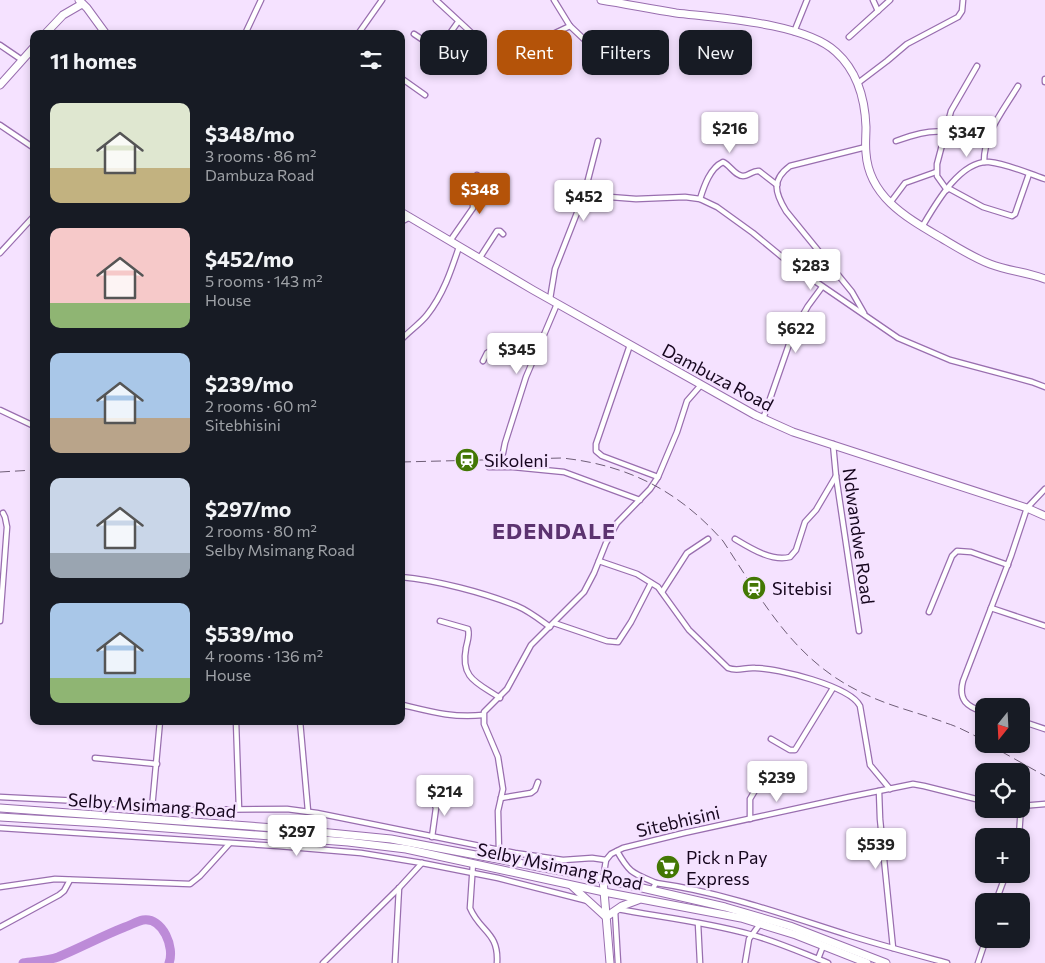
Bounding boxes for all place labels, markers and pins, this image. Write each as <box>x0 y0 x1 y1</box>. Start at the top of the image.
pin: $216 <box>700 112 760 154</box>
pin: $347 <box>937 116 997 158</box>
pin: $348 <box>450 172 510 215</box>
pin: $452 <box>554 180 614 222</box>
pin: $283 <box>781 248 841 291</box>
pin: $622 <box>766 312 826 354</box>
pin: $345 <box>487 332 547 375</box>
station icon: Sikoleni <box>454 447 480 473</box>
place label: Sikoleni <box>484 449 548 471</box>
station icon: Sitebisi <box>741 575 767 601</box>
place label: Sitebisi <box>772 577 832 599</box>
pin: $239 <box>747 760 807 803</box>
pin: $214 <box>415 774 475 817</box>
pin: $297 <box>267 814 327 857</box>
pin: $539 <box>846 828 906 870</box>
place label: Pick n Pay Express <box>686 846 768 889</box>
supermarket icon: Pick n Pay Express <box>655 854 681 880</box>

